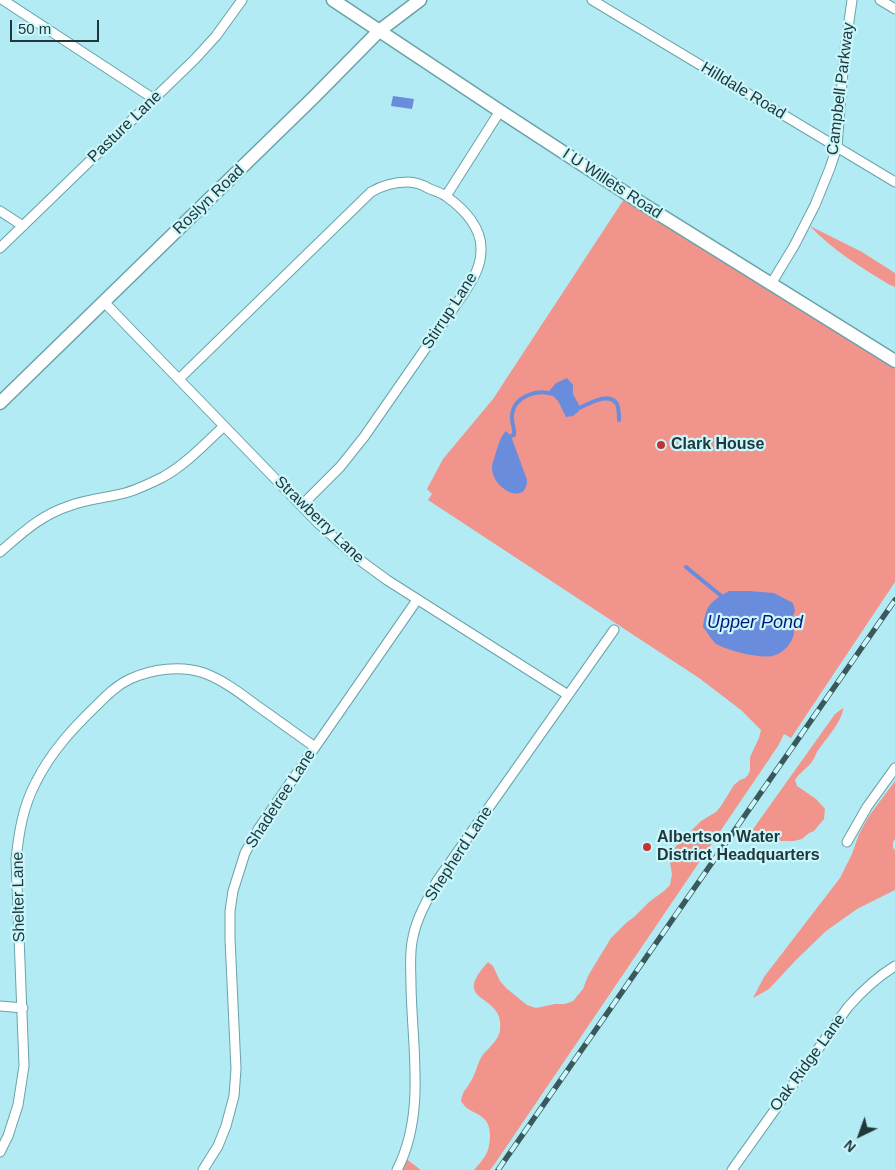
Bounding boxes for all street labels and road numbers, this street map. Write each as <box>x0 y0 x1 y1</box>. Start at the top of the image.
street label: Campbell Parkway <box>823 22 859 156</box>
street label: Hilldale Road <box>697 58 789 124</box>
street label: Pasture Lane <box>84 87 166 167</box>
street label: I U Willets Road <box>559 145 665 223</box>
street label: Roslyn Road <box>169 161 249 239</box>
street label: Stirrup Lane <box>418 269 482 353</box>
street label: Strawberry Lane <box>270 472 368 568</box>
street label: Shadetree Lane <box>242 746 320 852</box>
street label: Shepherd Lane <box>421 803 497 905</box>
street label: Shelter Lane <box>9 851 29 943</box>
street label: Oak Ridge Lane <box>766 1011 850 1115</box>

